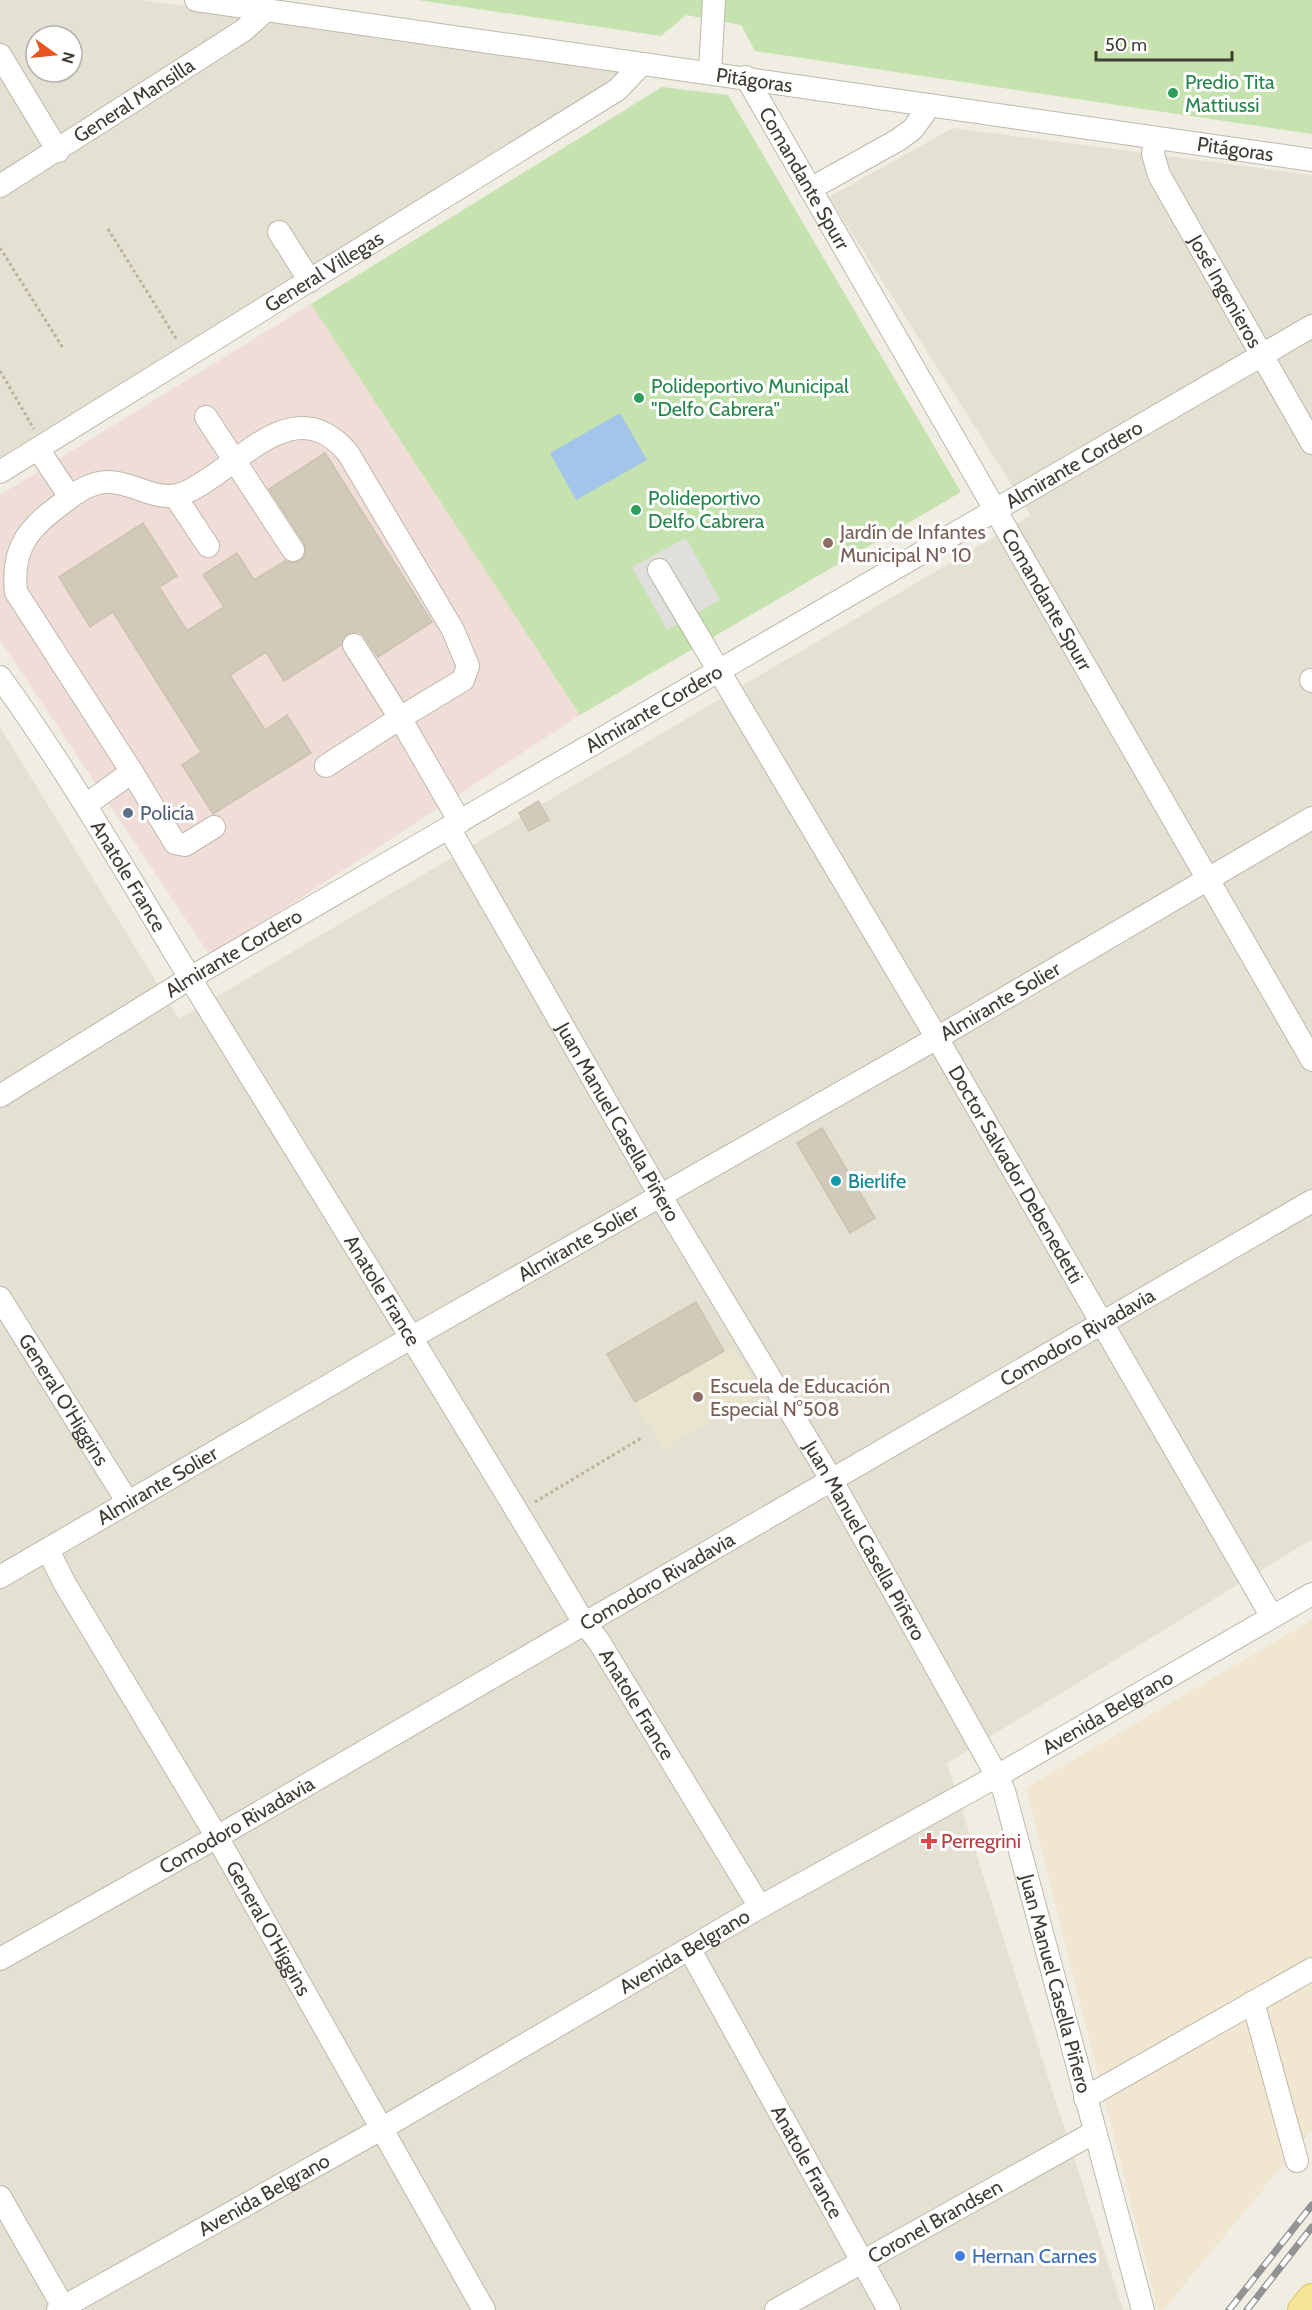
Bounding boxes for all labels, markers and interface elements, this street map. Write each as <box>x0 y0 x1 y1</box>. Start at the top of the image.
north arrow <box>24 24 84 84</box>
scale bar <box>1096 24 1232 62</box>
text: 50 m <box>1105 34 1147 56</box>
text: N <box>57 50 79 66</box>
street label: General Mansilla <box>69 53 199 148</box>
street label: Pitágoras <box>714 63 794 97</box>
place label: Predio Tita Mattiussi <box>1185 70 1275 117</box>
marker: Predio Tita Mattiussi <box>1166 86 1180 100</box>
street label: Comandante Spurr <box>754 103 855 254</box>
street label: Pitágoras <box>1196 132 1275 166</box>
street label: General Villegas <box>260 226 388 317</box>
street label: José Ingenieros <box>1183 230 1267 352</box>
place label: Polideportivo Municipal "Delfo Cabrera" <box>651 374 849 421</box>
marker: Polideportivo Municipal "Delfo Cabrera" <box>632 391 646 405</box>
street label: Almirante Cordero <box>1001 415 1147 514</box>
place label: Polideportivo Delfo Cabrera <box>648 486 765 533</box>
marker: Polideportivo Delfo Cabrera <box>629 503 643 517</box>
place label: Jardín de Infantes Municipal Nº 10 <box>839 520 986 567</box>
street label: Comandante Spurr <box>996 524 1098 676</box>
marker: Jardín de Infantes Municipal Nº 10 <box>821 536 835 550</box>
street label: Almirante Cordero <box>581 659 727 758</box>
place label: Policía <box>140 801 194 825</box>
marker: Policía <box>121 806 135 820</box>
street label: Anatole France <box>86 816 171 936</box>
street label: Almirante Cordero <box>161 904 306 1002</box>
street label: Almirante Solier <box>936 956 1065 1046</box>
street label: Juan Manuel Casella Piñero <box>551 1017 685 1226</box>
street label: Doctor Salvador Debenedetti <box>944 1061 1088 1288</box>
place label: Bierlife <box>848 1169 906 1193</box>
marker: Bierlife <box>829 1174 843 1188</box>
street label: Almirante Solier <box>514 1198 643 1286</box>
street label: Anatole France <box>339 1231 426 1350</box>
street label: Comodoro Rivadavia <box>996 1283 1159 1392</box>
street label: General O'Higgins <box>13 1329 114 1470</box>
place label: Escuela de Educación Especial N°508 <box>710 1374 890 1421</box>
marker: Escuela de Educación Especial N°508 <box>691 1390 705 1404</box>
street label: Juan Manuel Casella Piñero <box>798 1435 931 1645</box>
street label: Almirante Solier <box>93 1441 222 1530</box>
street label: Comodoro Rivadavia <box>576 1527 739 1636</box>
street label: Anatole France <box>594 1644 680 1764</box>
street label: Avenida Belgrano <box>1038 1665 1177 1759</box>
street label: Comodoro Rivadavia <box>155 1771 319 1879</box>
place label: Perregrini <box>941 1829 1021 1853</box>
marker: Perregrini <box>922 1834 936 1848</box>
street label: General O'Higgins <box>221 1857 316 2000</box>
street label: Juan Manuel Casella Piñero <box>1015 1871 1096 2096</box>
street label: Avenida Belgrano <box>615 1904 754 1999</box>
street label: Anatole France <box>766 2101 848 2223</box>
street label: Avenida Belgrano <box>194 2148 334 2241</box>
street label: Coronel Brandsen <box>863 2174 1006 2268</box>
place label: Hernan Carnes <box>972 2244 1097 2268</box>
marker: Hernan Carnes <box>953 2249 967 2263</box>

